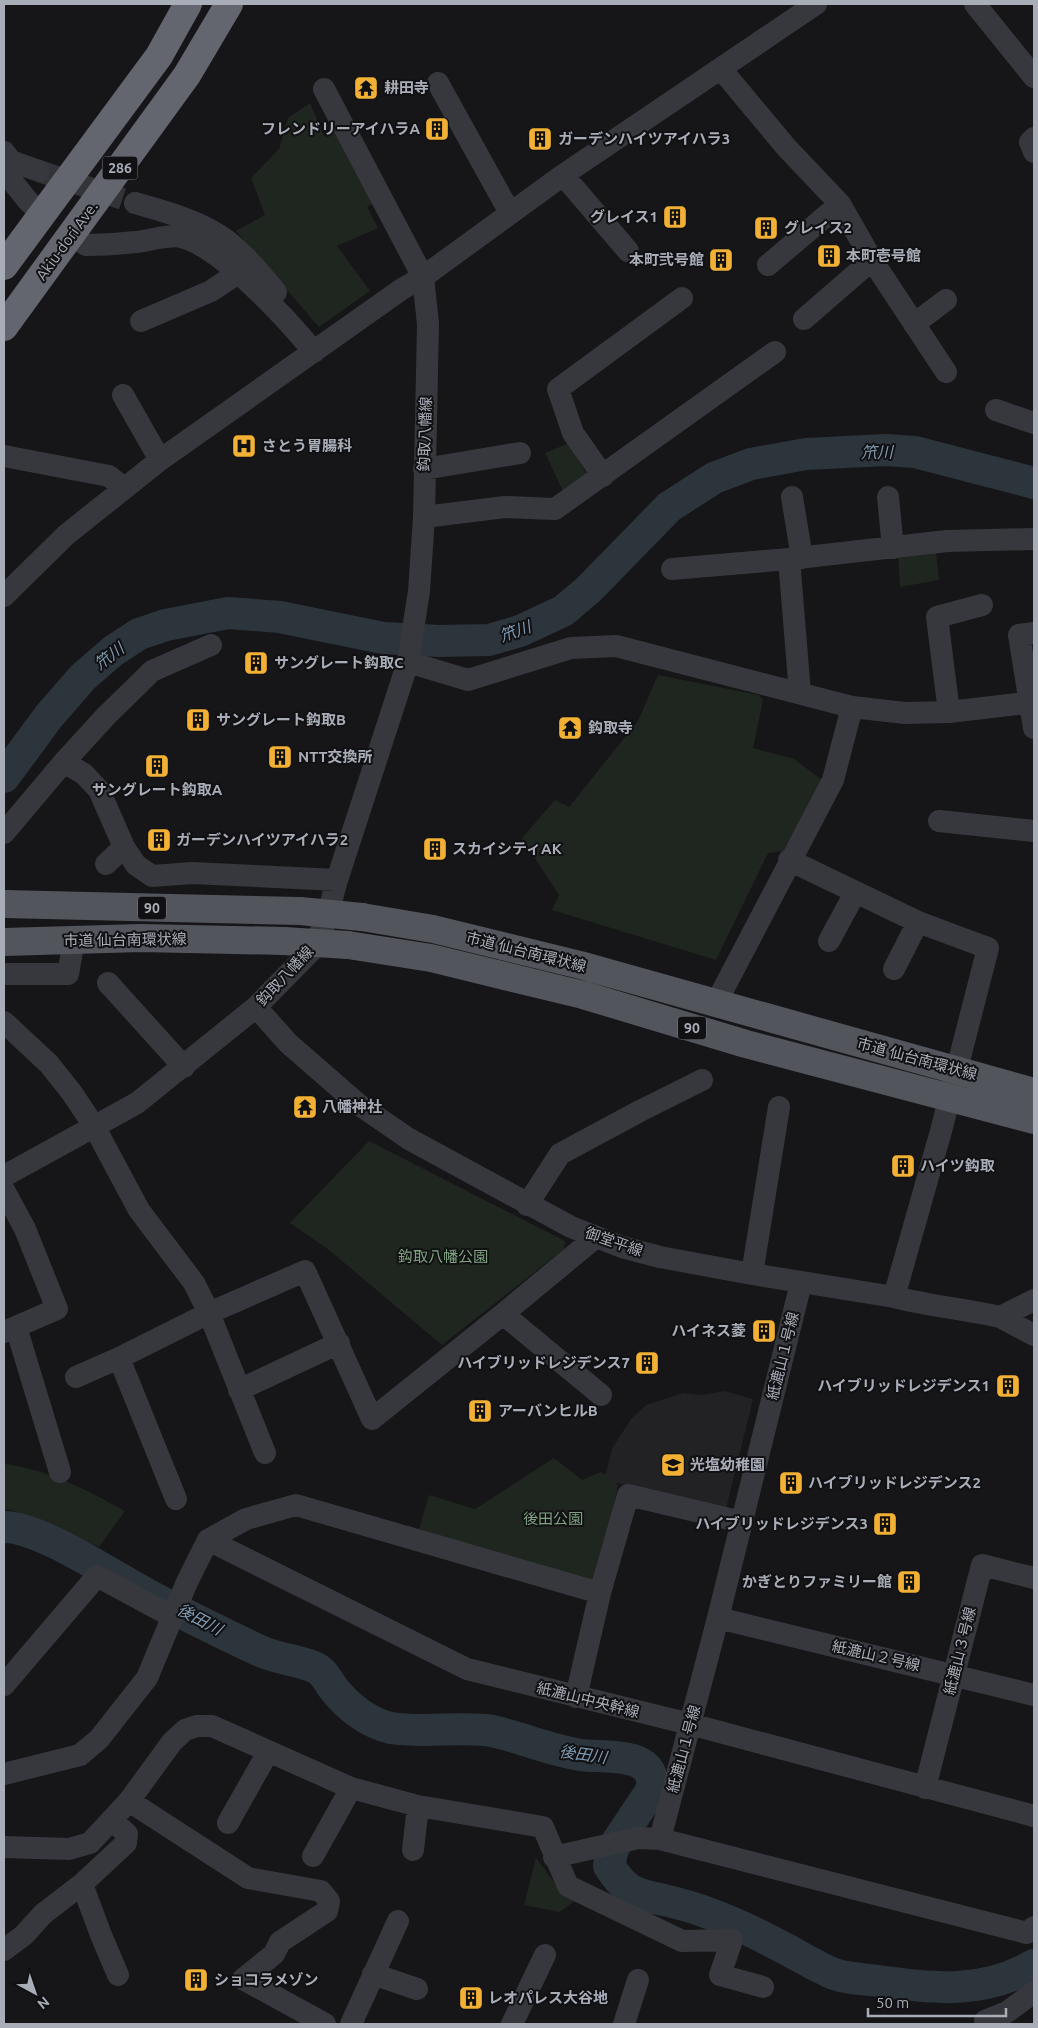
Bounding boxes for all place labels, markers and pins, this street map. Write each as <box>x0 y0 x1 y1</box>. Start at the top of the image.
temple icon: 耕田寺 <box>353 75 379 101</box>
place label: 耕田寺 <box>384 79 429 96</box>
building icon: フレンドリーアイハラA <box>424 116 450 142</box>
place label: フレンドリーアイハラA <box>261 120 420 137</box>
building icon: ガーデンハイツアイハラ3 <box>527 126 553 152</box>
place label: ガーデンハイツアイハラ3 <box>558 130 730 147</box>
building icon: グレイス1 <box>662 204 688 230</box>
place label: グレイス1 <box>590 208 658 225</box>
building icon: グレイス2 <box>753 215 779 241</box>
place label: グレイス2 <box>784 219 852 236</box>
building icon: 本町壱号館 <box>816 243 842 269</box>
building icon: 本町弐号館 <box>708 247 734 273</box>
place label: 本町壱号館 <box>846 247 921 264</box>
place label: 本町弐号館 <box>629 251 704 268</box>
hospital icon: さとう胃腸科 <box>231 433 257 459</box>
place label: さとう胃腸科 <box>262 437 352 454</box>
building icon: サングレート鈎取C <box>243 650 269 676</box>
place label: サングレート鈎取C <box>274 654 404 671</box>
building icon: サングレート鈎取B <box>185 707 211 733</box>
place label: サングレート鈎取B <box>216 711 346 728</box>
temple icon: 鈎取寺 <box>557 715 583 741</box>
place label: 鈎取寺 <box>588 719 633 736</box>
building icon: NTT交換所 <box>267 744 293 770</box>
place label: NTT交換所 <box>298 748 373 765</box>
building icon: サングレート鈎取A <box>144 753 170 779</box>
place label: サングレート鈎取A <box>92 781 223 798</box>
building icon: ガーデンハイツアイハラ2 <box>146 827 172 853</box>
place label: ガーデンハイツアイハラ2 <box>176 831 348 848</box>
building icon: スカイシティAK <box>422 836 448 862</box>
place label: スカイシティAK <box>452 840 562 857</box>
temple icon: 八幡神社 <box>292 1094 318 1120</box>
place label: 八幡神社 <box>322 1098 382 1115</box>
building icon: ハイツ鈎取 <box>890 1153 916 1179</box>
place label: ハイツ鈎取 <box>920 1157 995 1174</box>
building icon: ハイネス菱 <box>751 1318 777 1344</box>
place label: ハイネス菱 <box>671 1322 746 1339</box>
building icon: ハイブリッドレジデンス7 <box>634 1350 660 1376</box>
place label: ハイブリッドレジデンス7 <box>457 1354 630 1371</box>
building icon: ハイブリッドレジデンス1 <box>995 1373 1021 1399</box>
place label: ハイブリッドレジデンス1 <box>817 1377 990 1394</box>
building icon: アーバンヒルB <box>467 1398 493 1424</box>
place label: アーバンヒルB <box>498 1402 598 1419</box>
school or university icon: 光塩幼稚園 <box>660 1452 686 1478</box>
place label: 光塩幼稚園 <box>690 1456 765 1473</box>
building icon: ハイブリッドレジデンス2 <box>778 1470 804 1496</box>
place label: ハイブリッドレジデンス2 <box>808 1474 981 1491</box>
building icon: ハイブリッドレジデンス3 <box>872 1511 898 1537</box>
place label: ハイブリッドレジデンス3 <box>695 1515 868 1532</box>
building icon: かぎとりファミリー館 <box>896 1569 922 1595</box>
place label: かぎとりファミリー館 <box>742 1573 892 1590</box>
building icon: ショコラメゾン <box>183 1967 209 1993</box>
place label: ショコラメゾン <box>214 1971 319 1988</box>
building icon: レオパレス大谷地 <box>458 1985 484 2011</box>
place label: レオパレス大谷地 <box>488 1989 608 2006</box>

